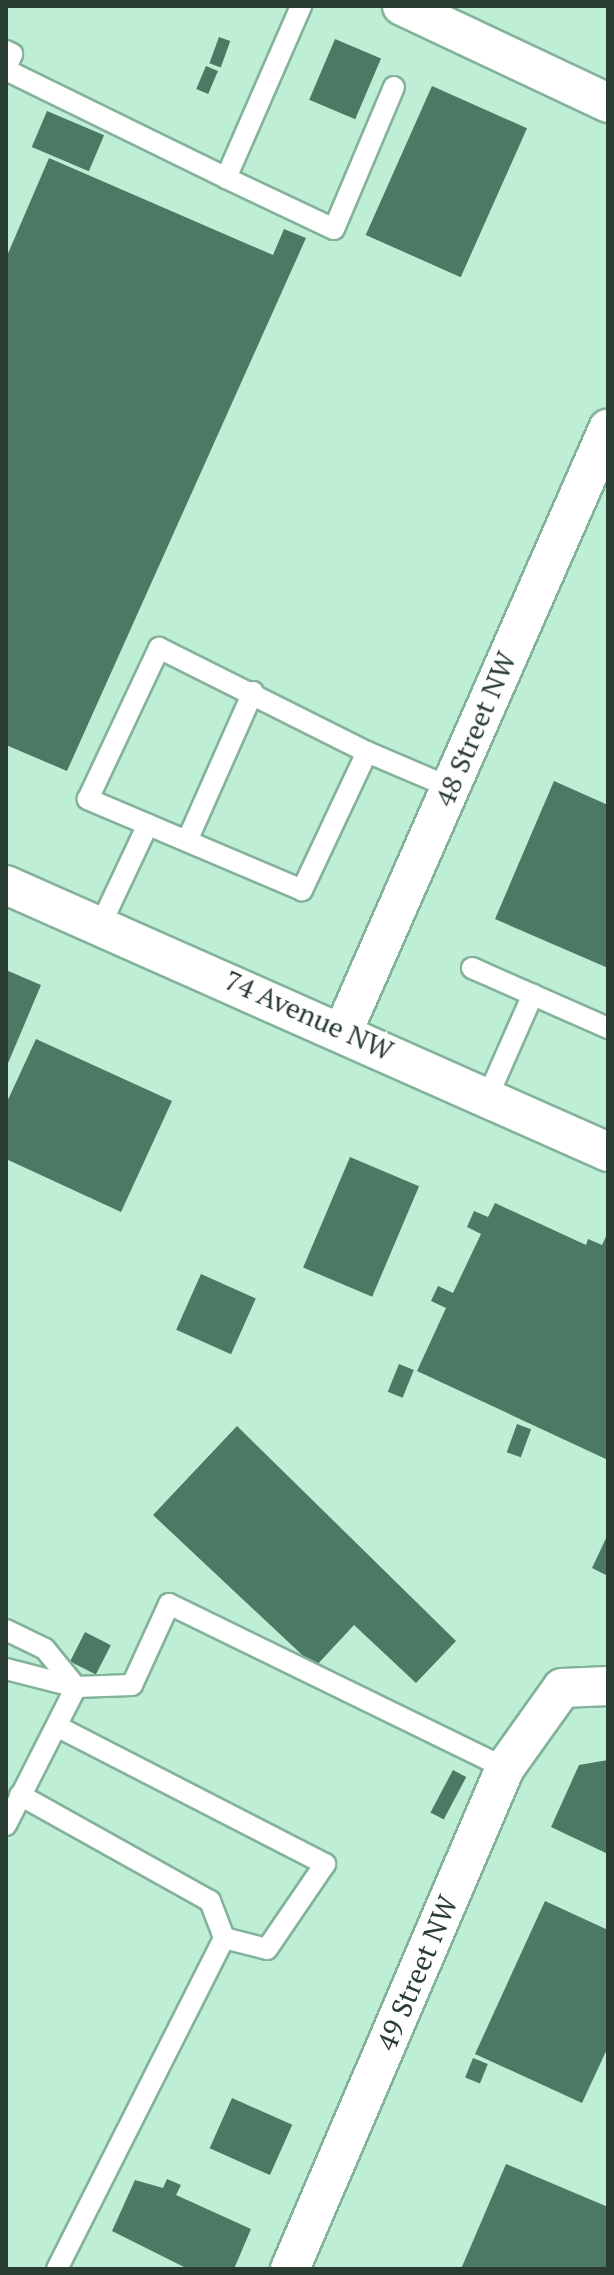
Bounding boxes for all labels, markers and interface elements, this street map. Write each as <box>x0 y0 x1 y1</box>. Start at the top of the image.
street label: 48 Street NW <box>427 647 523 811</box>
street label: 74 Avenue NW <box>219 963 399 1067</box>
street label: 49 Street NW <box>369 1891 465 2055</box>

